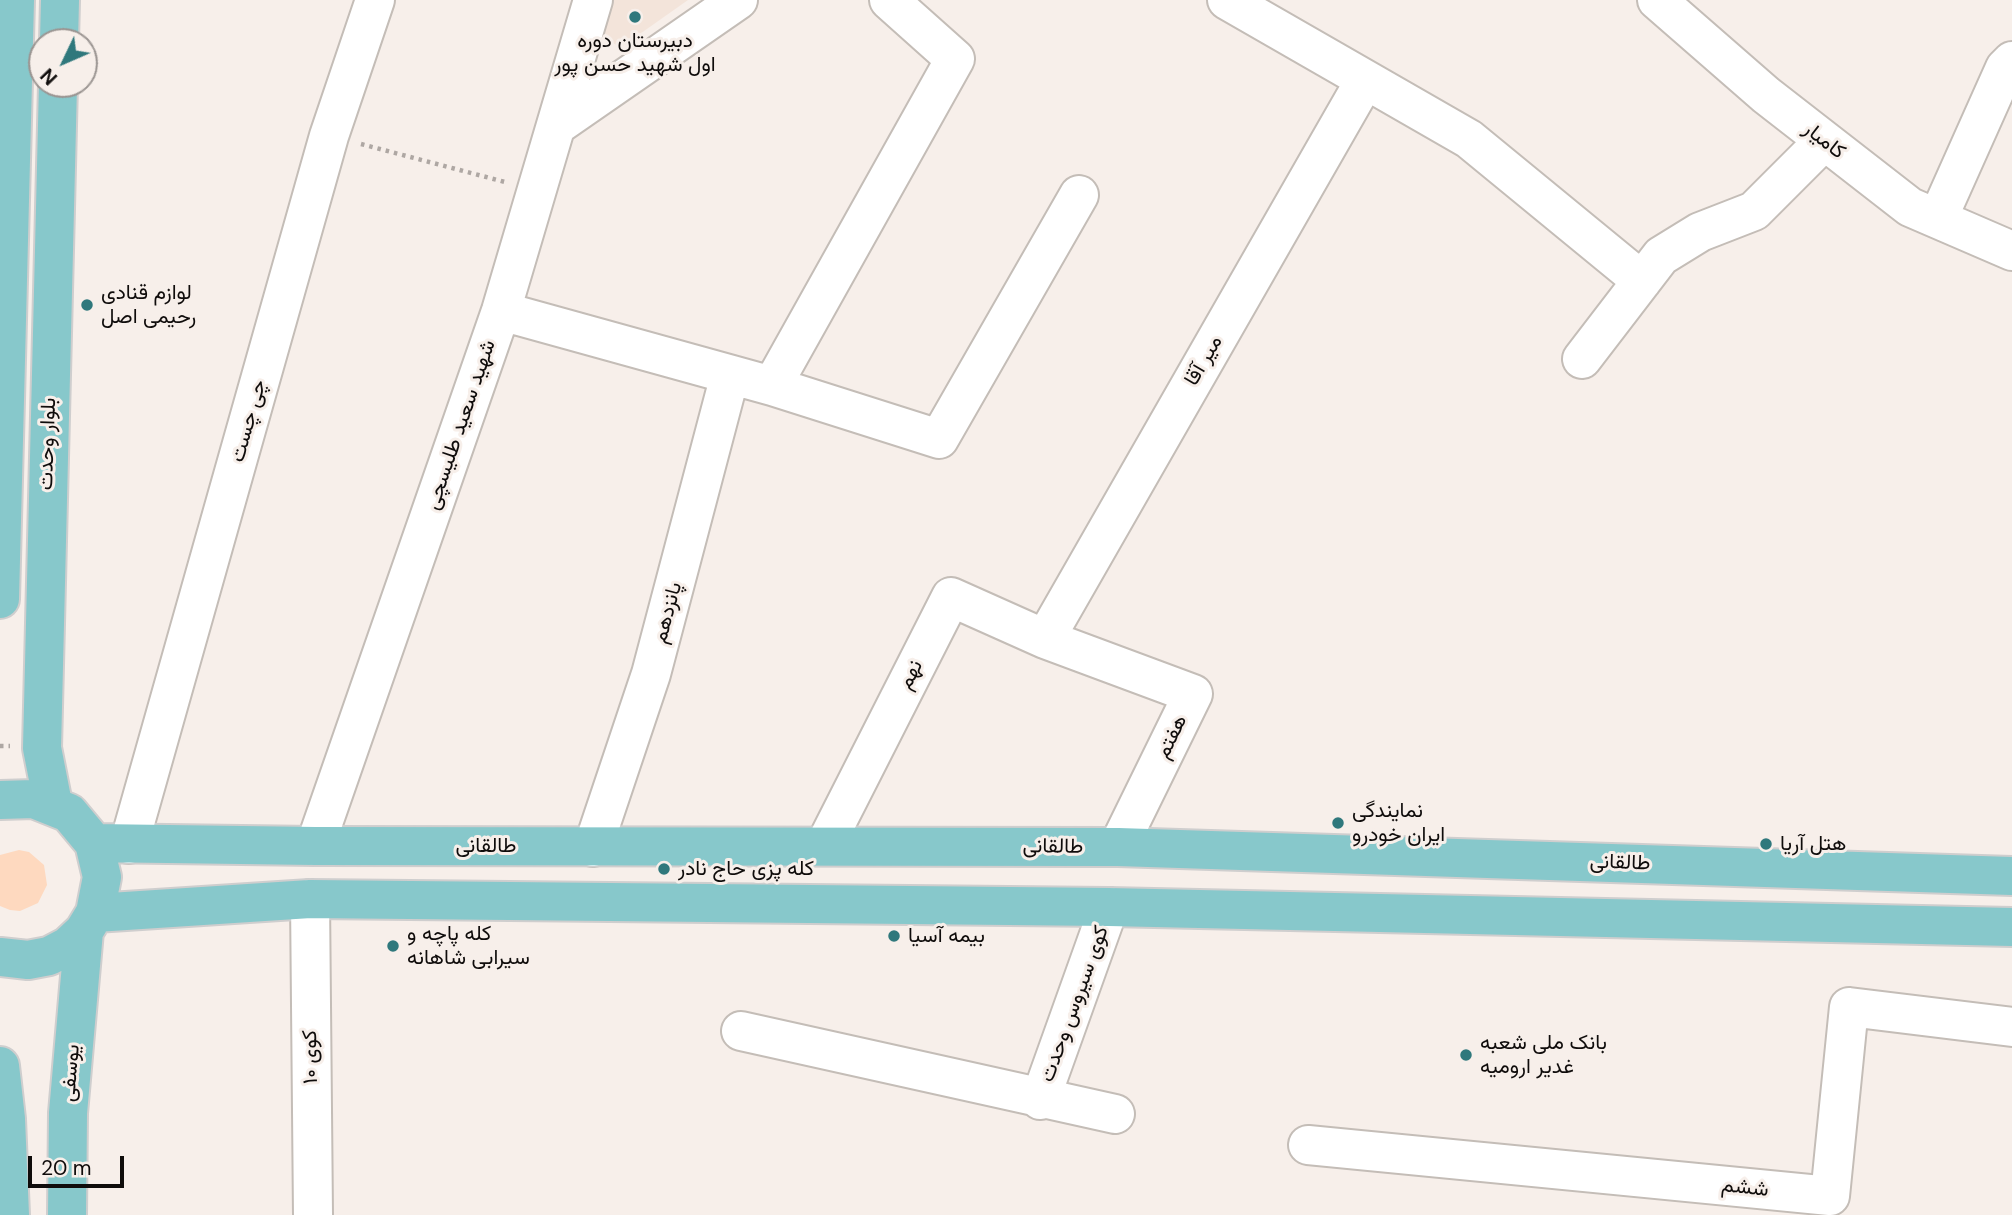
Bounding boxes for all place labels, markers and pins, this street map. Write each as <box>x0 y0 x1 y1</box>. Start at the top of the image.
marker: دبیرستان دوره اول شهید حسن پور <box>627 9 643 25</box>
place label: دبیرستان دوره اول شهید حسن پور <box>554 28 716 78</box>
place label: لوازم قنادی رحیمی اصل <box>101 280 196 330</box>
marker: لوازم قنادی رحیمی اصل <box>79 297 95 313</box>
place label: نمایندگی ایران خودرو <box>1352 798 1445 848</box>
marker: نمایندگی ایران خودرو <box>1330 815 1346 831</box>
place label: هتل آریا <box>1780 831 1846 857</box>
marker: هتل آریا <box>1758 836 1774 852</box>
place label: کله پزى حاج نادر <box>678 856 814 882</box>
marker: کله پزى حاج نادر <box>656 861 672 877</box>
place label: کله پاچه و سیرابی شاهانه <box>407 921 530 971</box>
place label: بیمه آسیا <box>908 923 985 949</box>
marker: بیمه آسیا <box>886 928 902 944</box>
marker: کله پاچه و سیرابی شاهانه <box>385 938 401 954</box>
place label: بانک ملی شعبه غدیر ارومیه <box>1480 1030 1607 1080</box>
marker: بانک ملی شعبه غدیر ارومیه <box>1458 1047 1474 1063</box>

